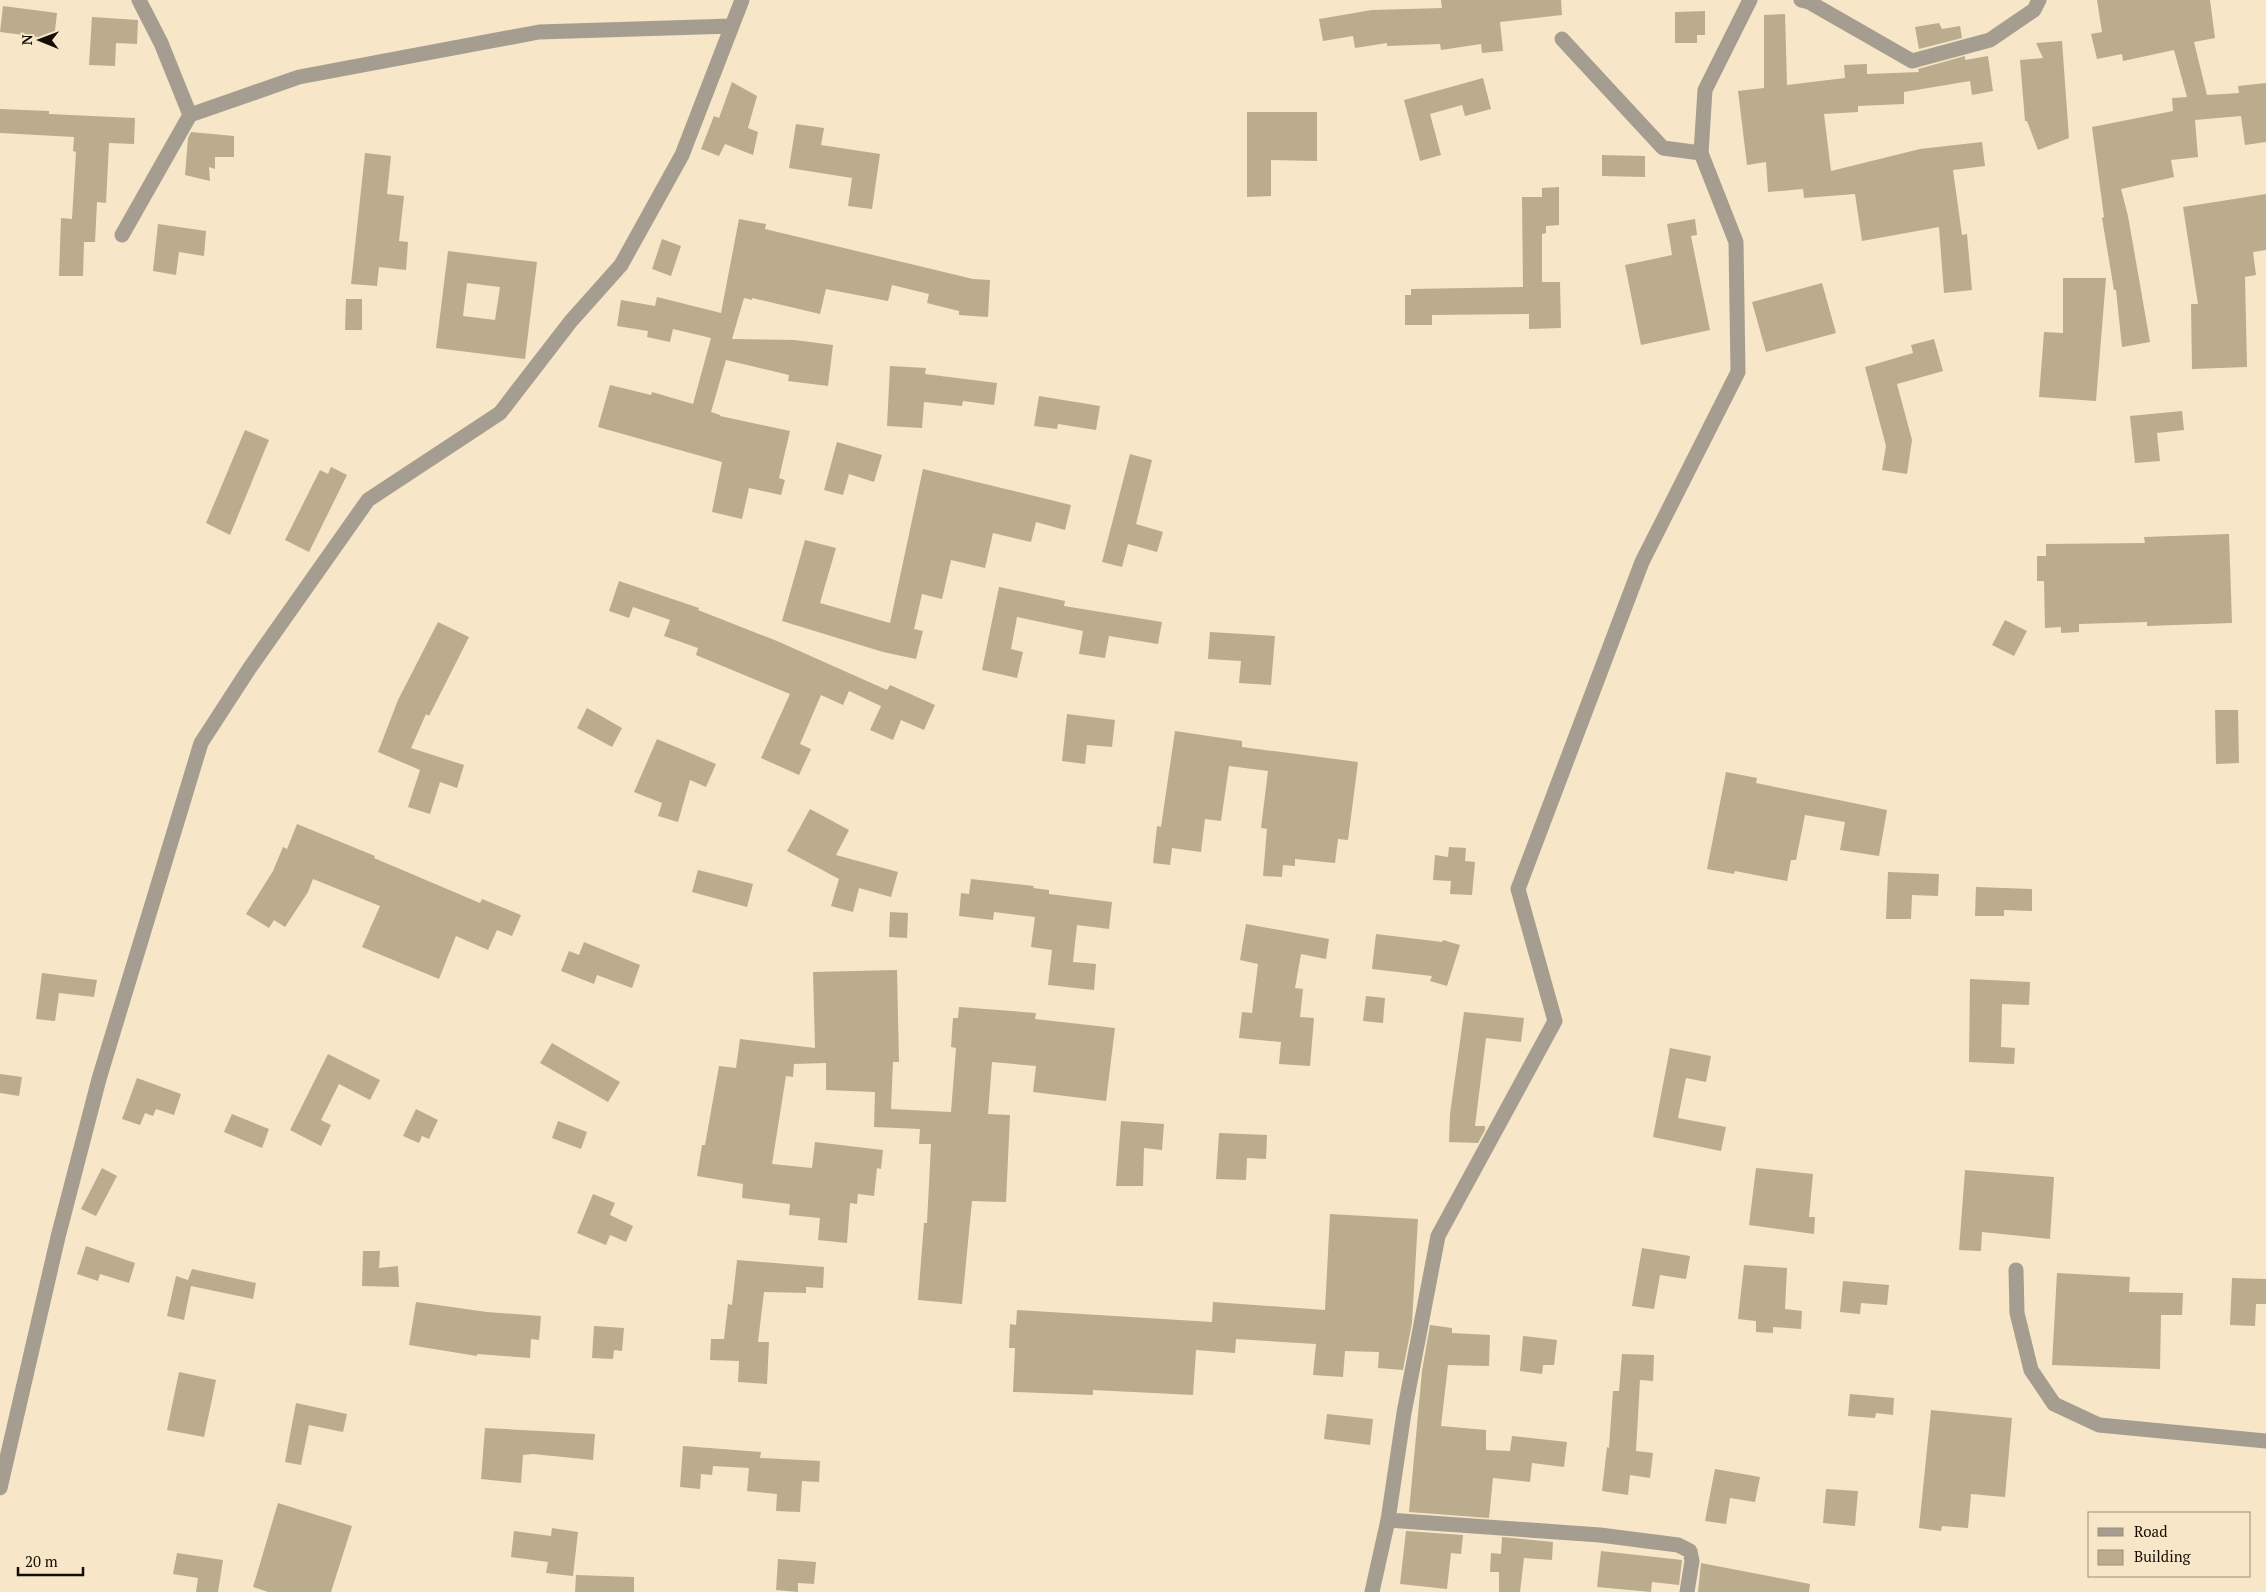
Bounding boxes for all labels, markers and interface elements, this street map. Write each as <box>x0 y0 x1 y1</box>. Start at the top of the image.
north arrow <box>15 15 65 65</box>
text: N <box>17 34 36 45</box>
legend <box>2088 1512 2251 1577</box>
text: Road <box>2134 1521 2167 1541</box>
scale bar <box>18 1544 82 1576</box>
text: Building <box>2134 1546 2192 1566</box>
text: 20 m <box>25 1551 58 1571</box>

